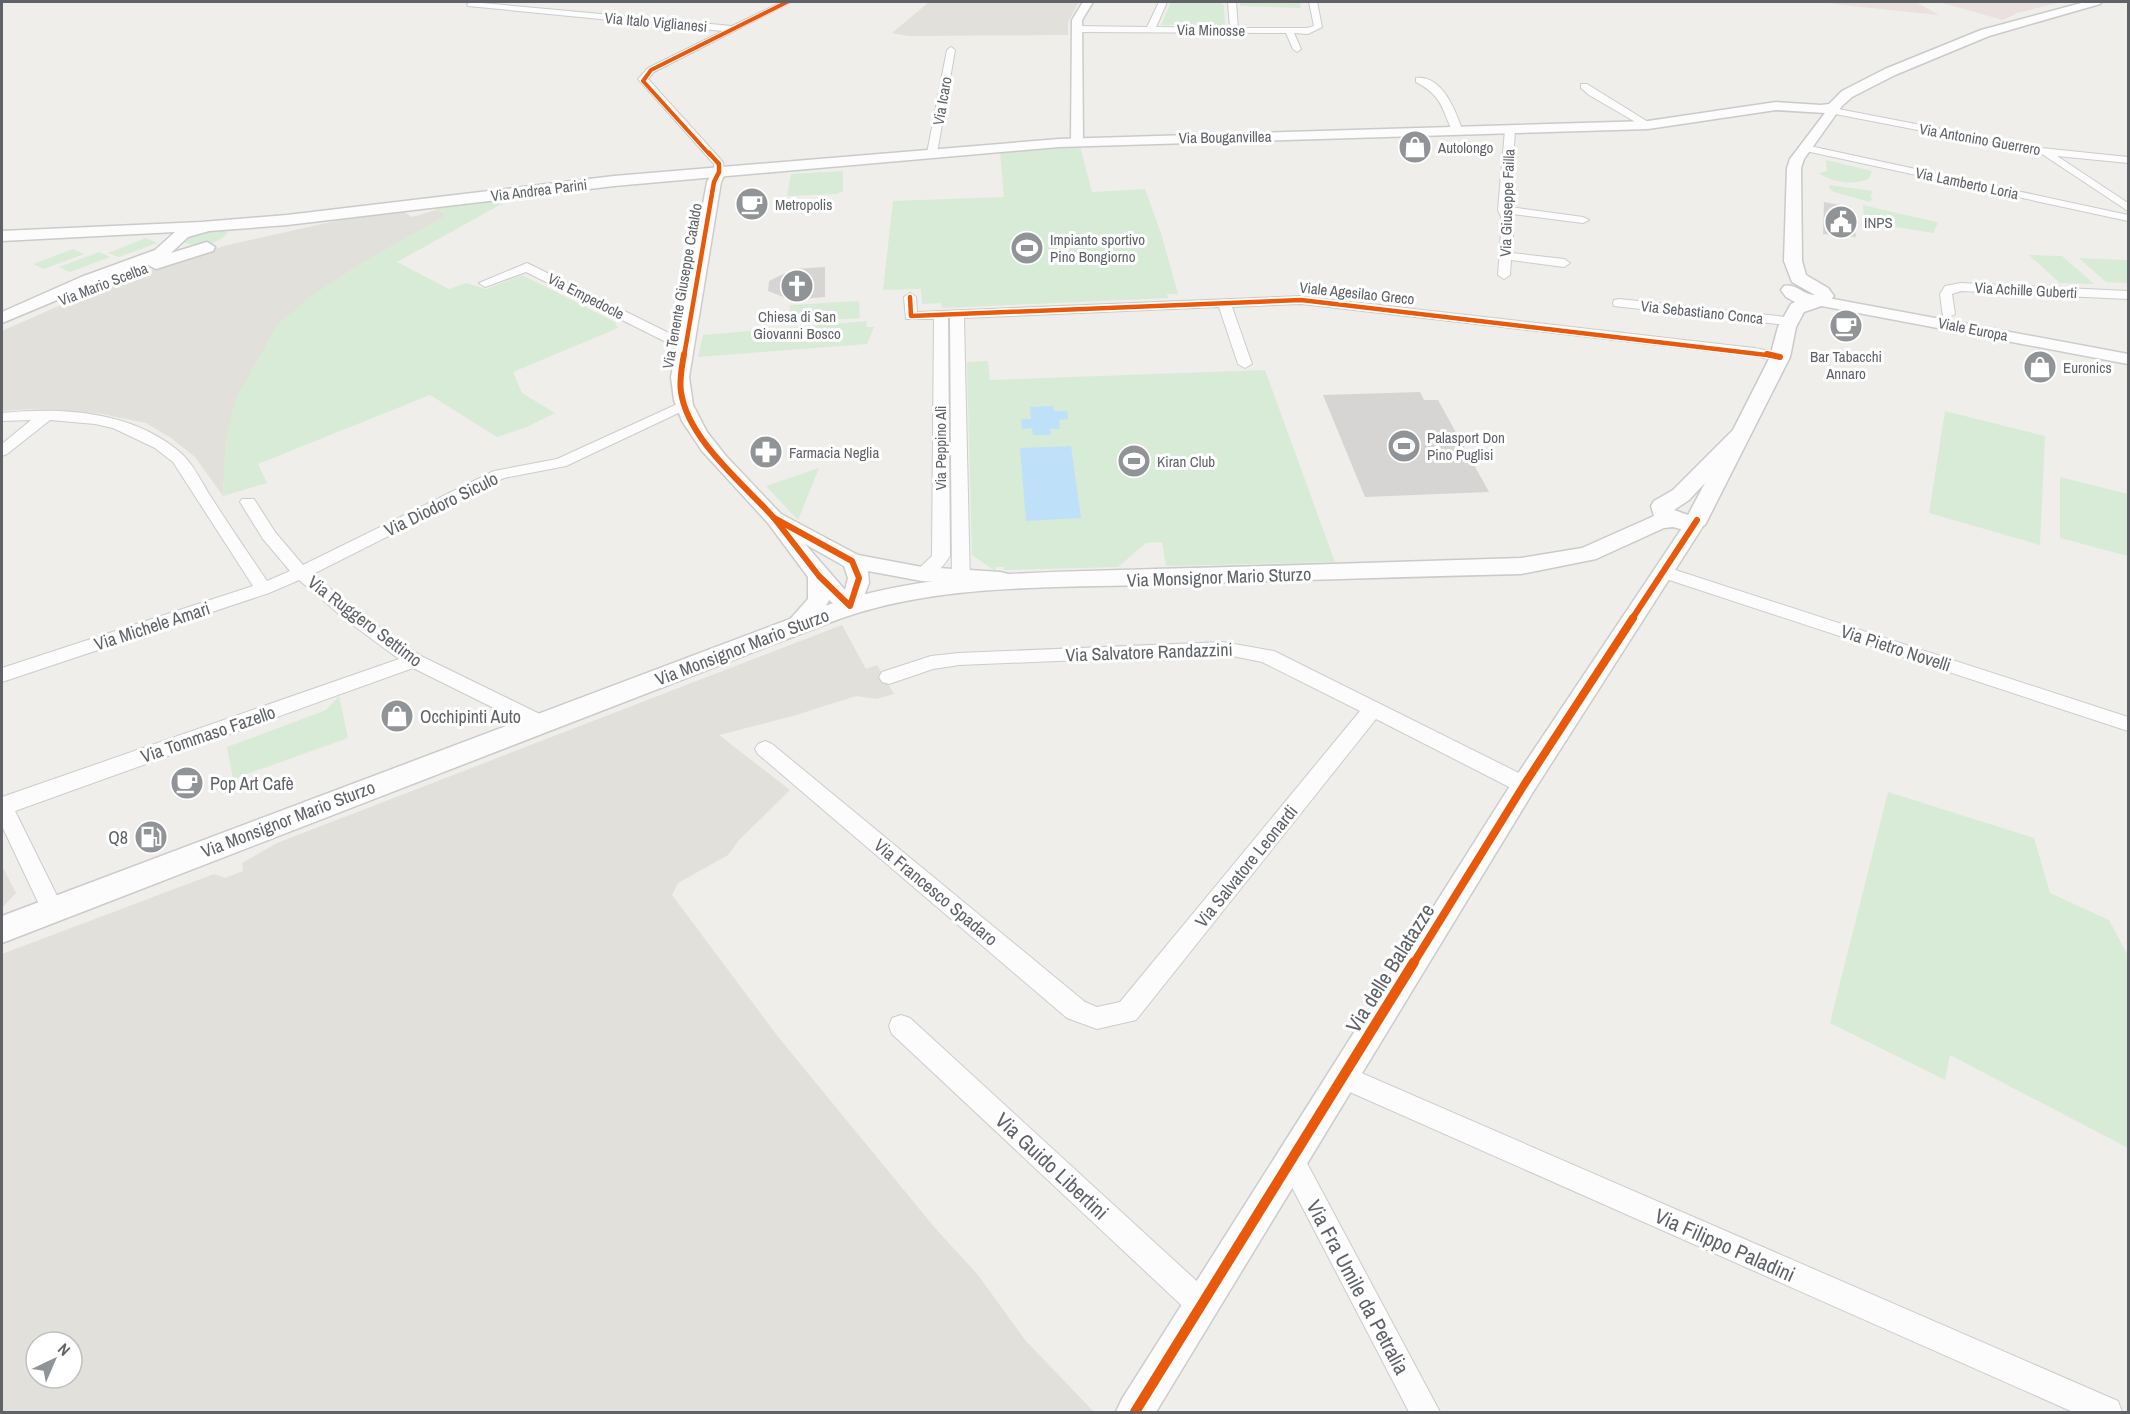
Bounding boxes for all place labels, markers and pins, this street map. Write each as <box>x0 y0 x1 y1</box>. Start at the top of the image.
shop icon: Autolongo <box>1397 129 1433 165</box>
place label: Autolongo <box>1437 137 1494 158</box>
cafe icon: Metropolis <box>734 186 770 222</box>
place label: Metropolis <box>775 194 832 215</box>
public building icon: INPS <box>1823 204 1859 240</box>
place label: INPS <box>1864 212 1893 233</box>
place label: Impianto sportivo Pino Bongiorno <box>1050 229 1145 267</box>
sports icon: Impianto sportivo Pino Bongiorno <box>1009 230 1045 266</box>
church icon: Chiesa di San Giovanni Bosco <box>779 268 815 304</box>
place label: Chiesa di San Giovanni Bosco <box>753 306 841 344</box>
cafe icon: Bar Tabacchi Annaro <box>1828 308 1864 344</box>
place label: Bar Tabacchi Annaro <box>1810 346 1882 384</box>
shop icon: Euronics <box>2022 349 2058 385</box>
place label: Euronics <box>2063 357 2112 378</box>
place label: Palasport Don Pino Puglisi <box>1427 427 1505 465</box>
sports icon: Palasport Don Pino Puglisi <box>1386 428 1422 464</box>
pharmacy icon: Farmacia Neglia <box>748 434 784 470</box>
place label: Farmacia Neglia <box>789 442 879 463</box>
sports icon: Kiran Club <box>1116 443 1152 479</box>
place label: Kiran Club <box>1157 451 1215 472</box>
shop icon: Occhipinti Auto <box>379 698 415 734</box>
place label: Occhipinti Auto <box>420 704 521 729</box>
cafe icon: Pop Art Cafè <box>169 765 205 801</box>
place label: Pop Art Cafè <box>210 771 294 796</box>
fuel station icon: Q8 <box>133 819 169 855</box>
place label: Q8 <box>108 825 128 850</box>

